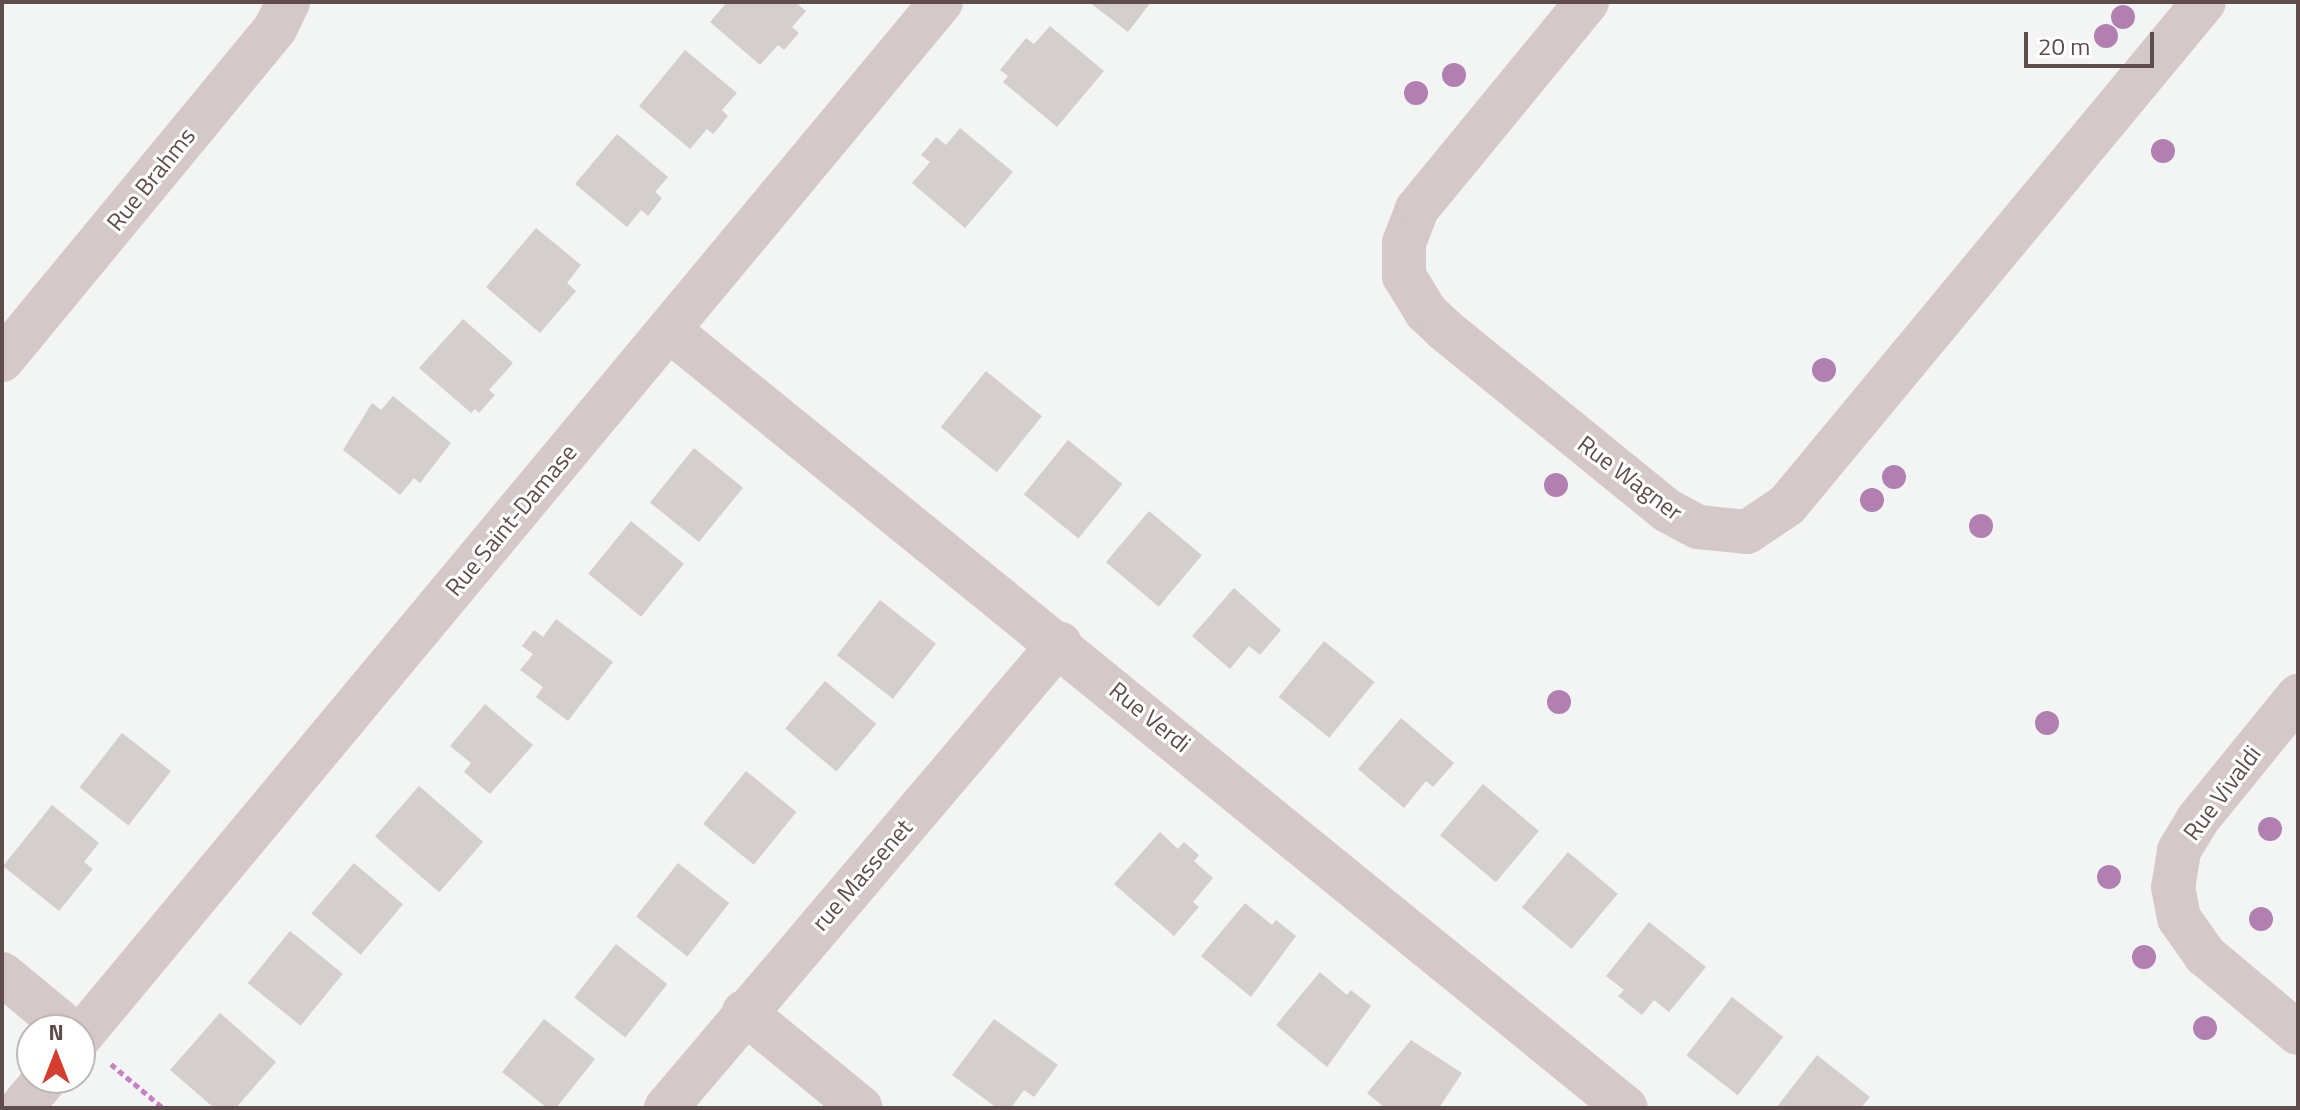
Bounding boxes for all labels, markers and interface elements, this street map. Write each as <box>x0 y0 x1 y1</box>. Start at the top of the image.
scale bar <box>2028 16 2158 66</box>
text: 20 m <box>2038 28 2090 64</box>
street label: Rue Brahms <box>101 122 201 236</box>
street label: Rue Wagner <box>1572 429 1688 527</box>
street label: Rue Saint-Damase <box>439 438 583 602</box>
street label: Rue Verdi <box>1104 676 1196 758</box>
street label: Rue Vivaldi <box>2177 740 2267 846</box>
street label: rue Massenet <box>806 813 918 937</box>
north arrow <box>16 1014 96 1094</box>
text: N <box>48 1015 64 1049</box>

